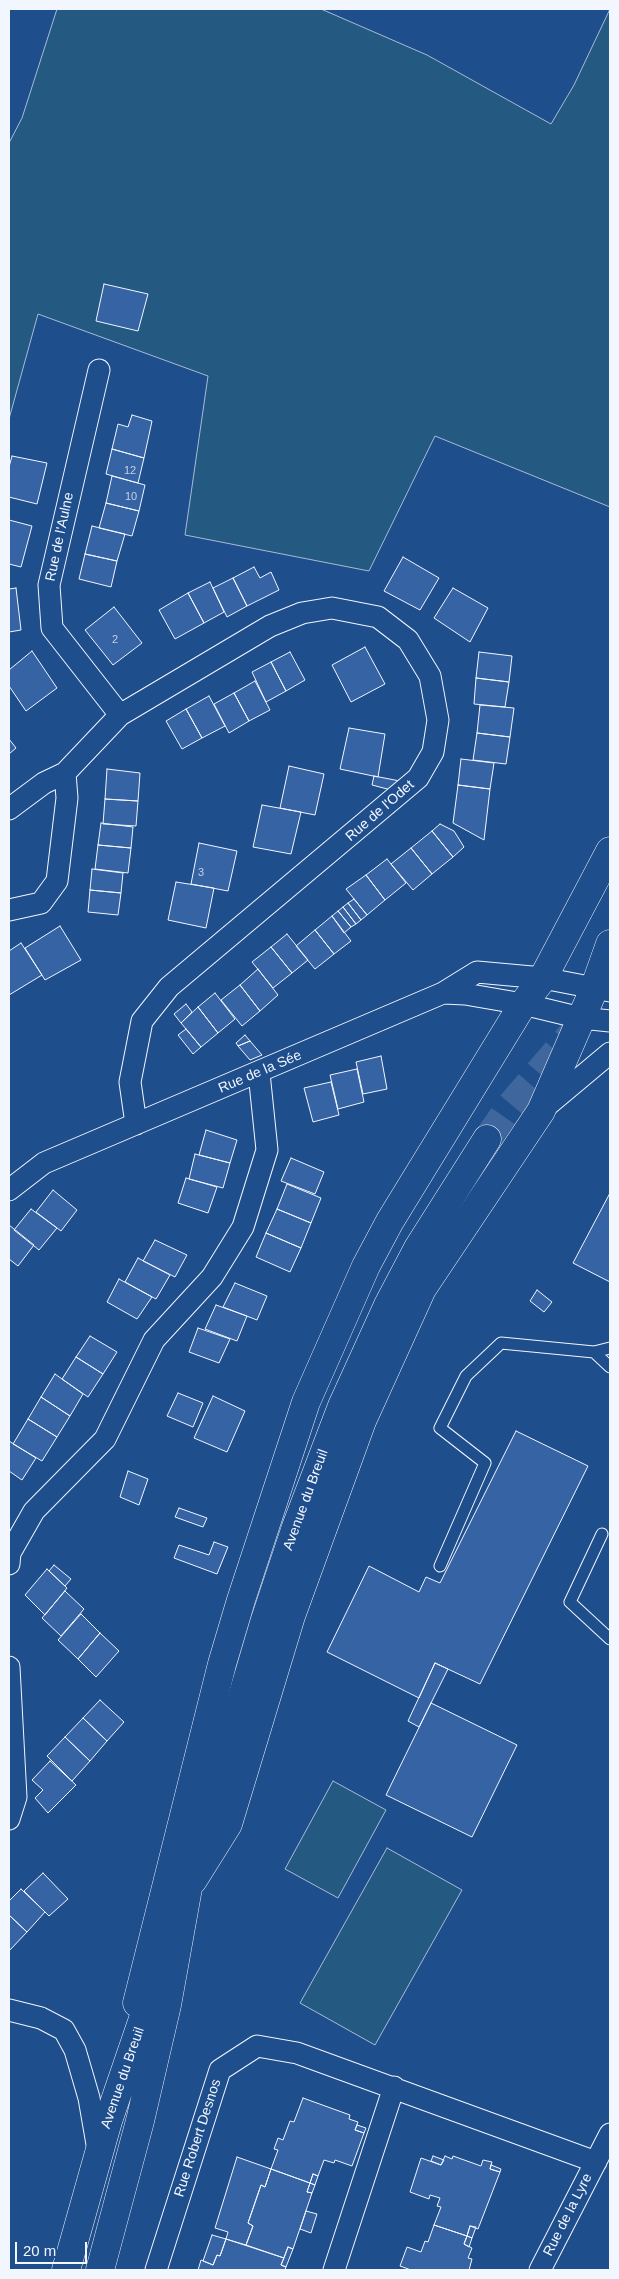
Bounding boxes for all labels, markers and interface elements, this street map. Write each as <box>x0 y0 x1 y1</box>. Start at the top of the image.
house number: 12 <box>124 464 136 478</box>
house number: 10 <box>125 490 137 504</box>
street label: Rue de l'Aulne <box>42 491 78 583</box>
house number: 2 <box>112 633 118 647</box>
street label: Rue de l'Odet <box>342 777 418 845</box>
house number: 3 <box>198 866 204 880</box>
street label: Rue de la Sée <box>216 1047 304 1097</box>
street label: Avenue du Breuil <box>280 1447 332 1553</box>
street label: Avenue du Breuil <box>98 2025 148 2131</box>
street label: Rue Robert Desnos <box>171 2077 225 2199</box>
street label: Rue de la Lyre <box>540 2171 596 2259</box>
scale bar <box>18 2232 90 2264</box>
text: 20 m <box>23 2242 56 2259</box>

